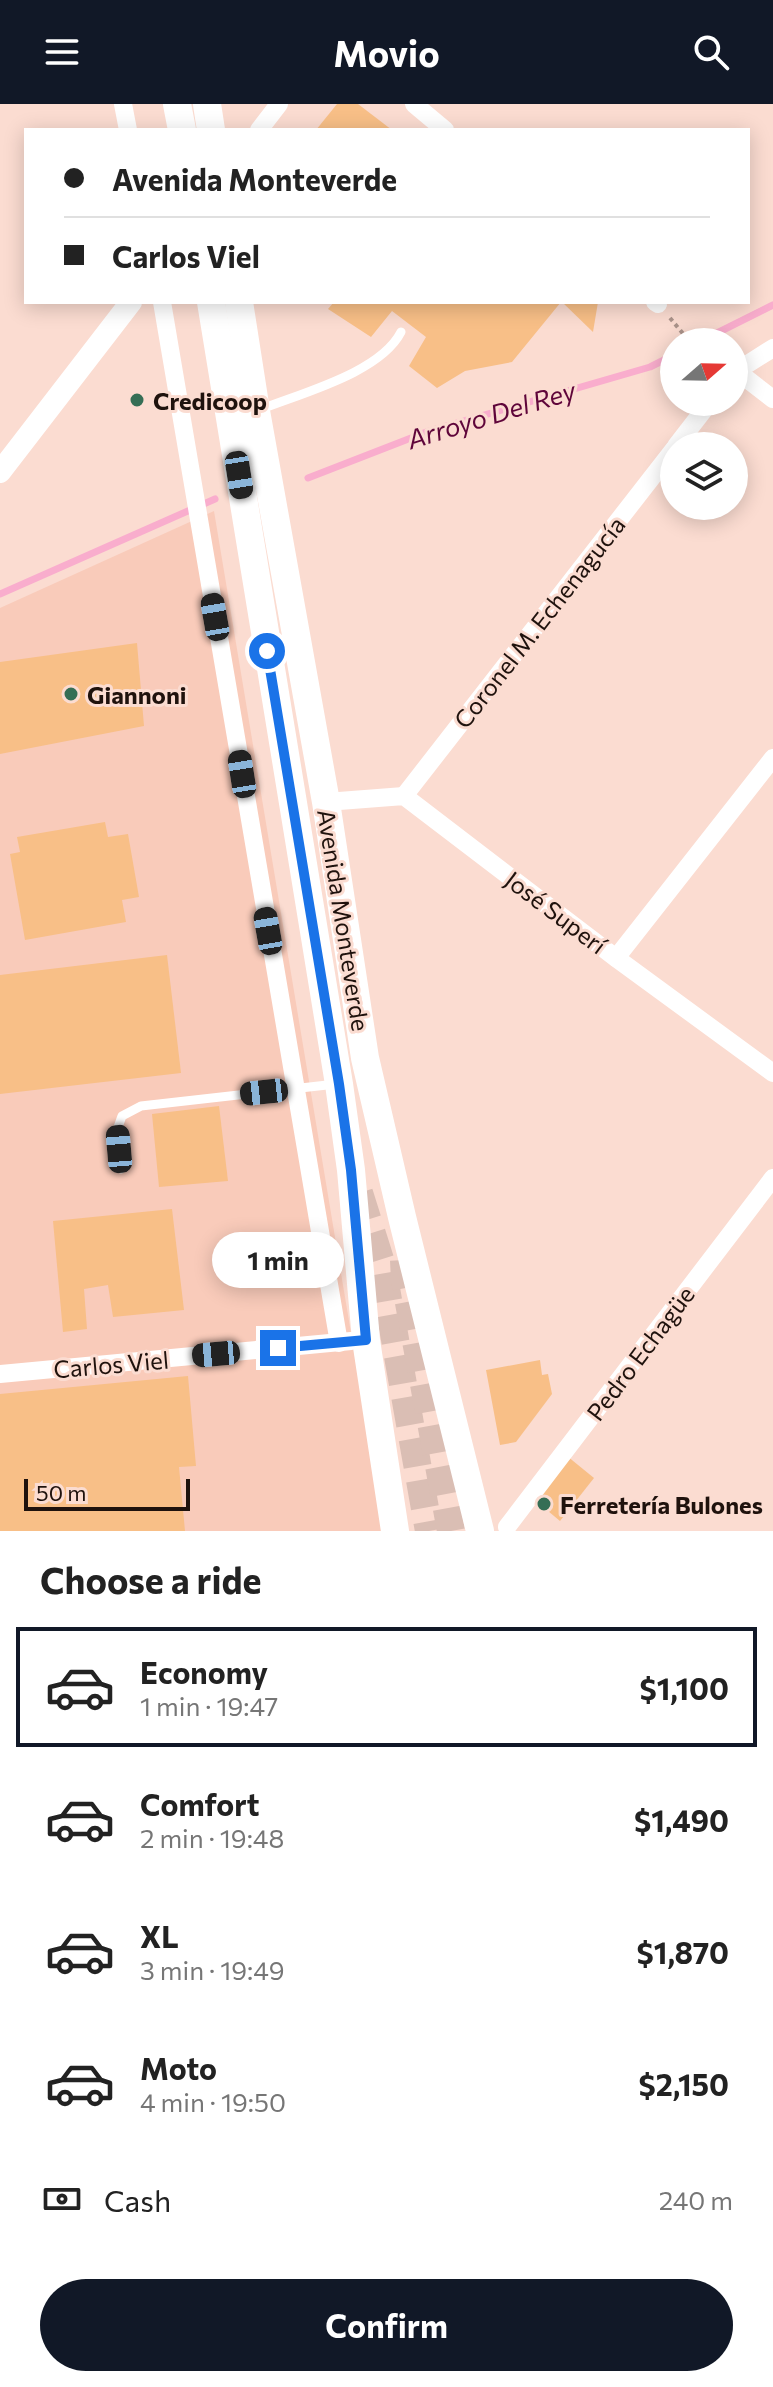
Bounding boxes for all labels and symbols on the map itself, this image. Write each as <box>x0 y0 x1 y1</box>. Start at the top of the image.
north arrow <box>660 328 748 416</box>
water label: Arroyo Del Rey <box>402 373 580 455</box>
place label: Credicoop <box>153 386 267 415</box>
marker: Credicoop <box>128 391 146 409</box>
car <box>223 449 255 501</box>
street label: Coronel M. Echenagucía <box>447 510 631 734</box>
car <box>199 591 231 643</box>
route start <box>249 633 285 669</box>
place label: Giannoni <box>87 680 187 709</box>
marker: Giannoni <box>62 685 80 703</box>
car <box>226 748 258 800</box>
street label: Avenida Monteverde <box>312 807 376 1033</box>
street label: José Superí <box>500 865 613 960</box>
car <box>252 905 284 957</box>
car <box>239 1078 289 1106</box>
car <box>105 1124 133 1174</box>
callout: 1 min <box>212 1232 344 1288</box>
street label: Pedro Echagüe <box>580 1280 700 1426</box>
route end <box>260 1330 296 1366</box>
car <box>191 1340 241 1368</box>
street label: Carlos Viel <box>52 1345 170 1383</box>
scale bar <box>24 1475 190 1511</box>
place label: Ferretería Bulones <box>560 1490 763 1519</box>
marker: Ferretería Bulones <box>535 1495 553 1513</box>

